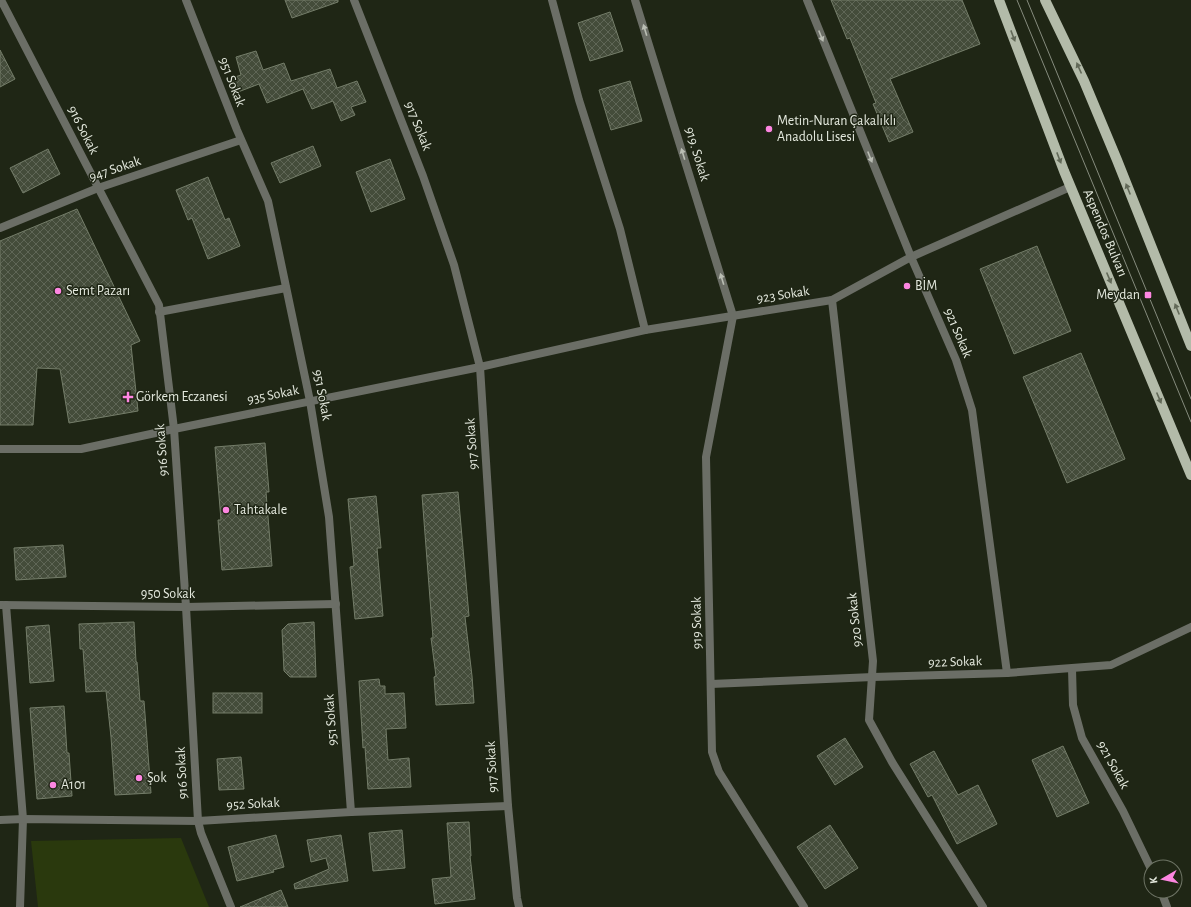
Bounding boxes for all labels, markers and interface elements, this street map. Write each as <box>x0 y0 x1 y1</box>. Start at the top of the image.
one-way arrow <box>642 24 648 36</box>
one-way arrow <box>819 31 825 43</box>
one-way arrow <box>1010 31 1016 43</box>
street label: 951 Sokak <box>216 55 248 109</box>
one-way arrow <box>1076 63 1082 74</box>
street label: 917 Sokak <box>402 99 434 153</box>
street label: 916 Sokak <box>65 103 101 157</box>
place label: Metin-Nuran Çakalıklı Anadolu Lisesi <box>777 114 896 144</box>
marker: Metin-Nuran Çakalıklı Anadolu Lisesi <box>764 124 774 134</box>
street label: 919. Sokak <box>682 125 712 183</box>
one-way arrow <box>680 148 686 160</box>
one-way arrow <box>868 151 874 163</box>
street label: 947 Sokak <box>87 153 143 184</box>
one-way arrow <box>1056 153 1062 165</box>
one-way arrow <box>1125 182 1131 194</box>
street label: Aspendos Bulvarı <box>1080 187 1130 279</box>
one-way arrow <box>718 272 724 284</box>
one-way arrow <box>1105 272 1112 284</box>
place label: BİM <box>915 276 937 293</box>
marker: BİM <box>902 281 912 291</box>
place label: Semt Pazarı <box>66 284 130 298</box>
street label: 923 Sokak <box>756 284 811 306</box>
marker: Semt Pazarı <box>53 286 63 296</box>
place label: Meydan <box>1096 288 1140 302</box>
marker: Meydan <box>1143 290 1153 300</box>
one-way arrow <box>1173 303 1179 315</box>
street label: 921 Sokak <box>941 306 975 360</box>
street label: 951 Sokak <box>310 368 334 422</box>
street label: 935 Sokak <box>246 383 301 407</box>
place label: Görkem Eczanesi <box>136 390 228 404</box>
marker: Görkem Eczanesi <box>123 392 133 402</box>
one-way arrow <box>1156 392 1162 403</box>
street label: 917 Sokak <box>463 417 481 470</box>
street label: 916 Sokak <box>153 423 171 477</box>
place label: Tahtakale <box>234 503 287 517</box>
marker: Tahtakale <box>221 505 231 515</box>
street label: 950 Sokak <box>141 587 196 601</box>
street label: 920 Sokak <box>845 591 865 648</box>
street label: 919 Sokak <box>690 596 704 649</box>
street label: 922 Sokak <box>928 654 983 670</box>
street label: 951 Sokak <box>322 693 340 746</box>
street label: 921 Sokak <box>1094 739 1132 792</box>
street label: 917 Sokak <box>484 740 500 793</box>
street label: 916 Sokak <box>174 746 190 800</box>
place label: Şok <box>147 771 167 785</box>
marker: Şok <box>134 773 144 783</box>
place label: A101 <box>61 778 86 792</box>
marker: A101 <box>48 780 58 790</box>
street label: 952 Sokak <box>226 796 281 812</box>
north arrow <box>1143 859 1183 899</box>
text: K <box>1148 876 1160 885</box>

